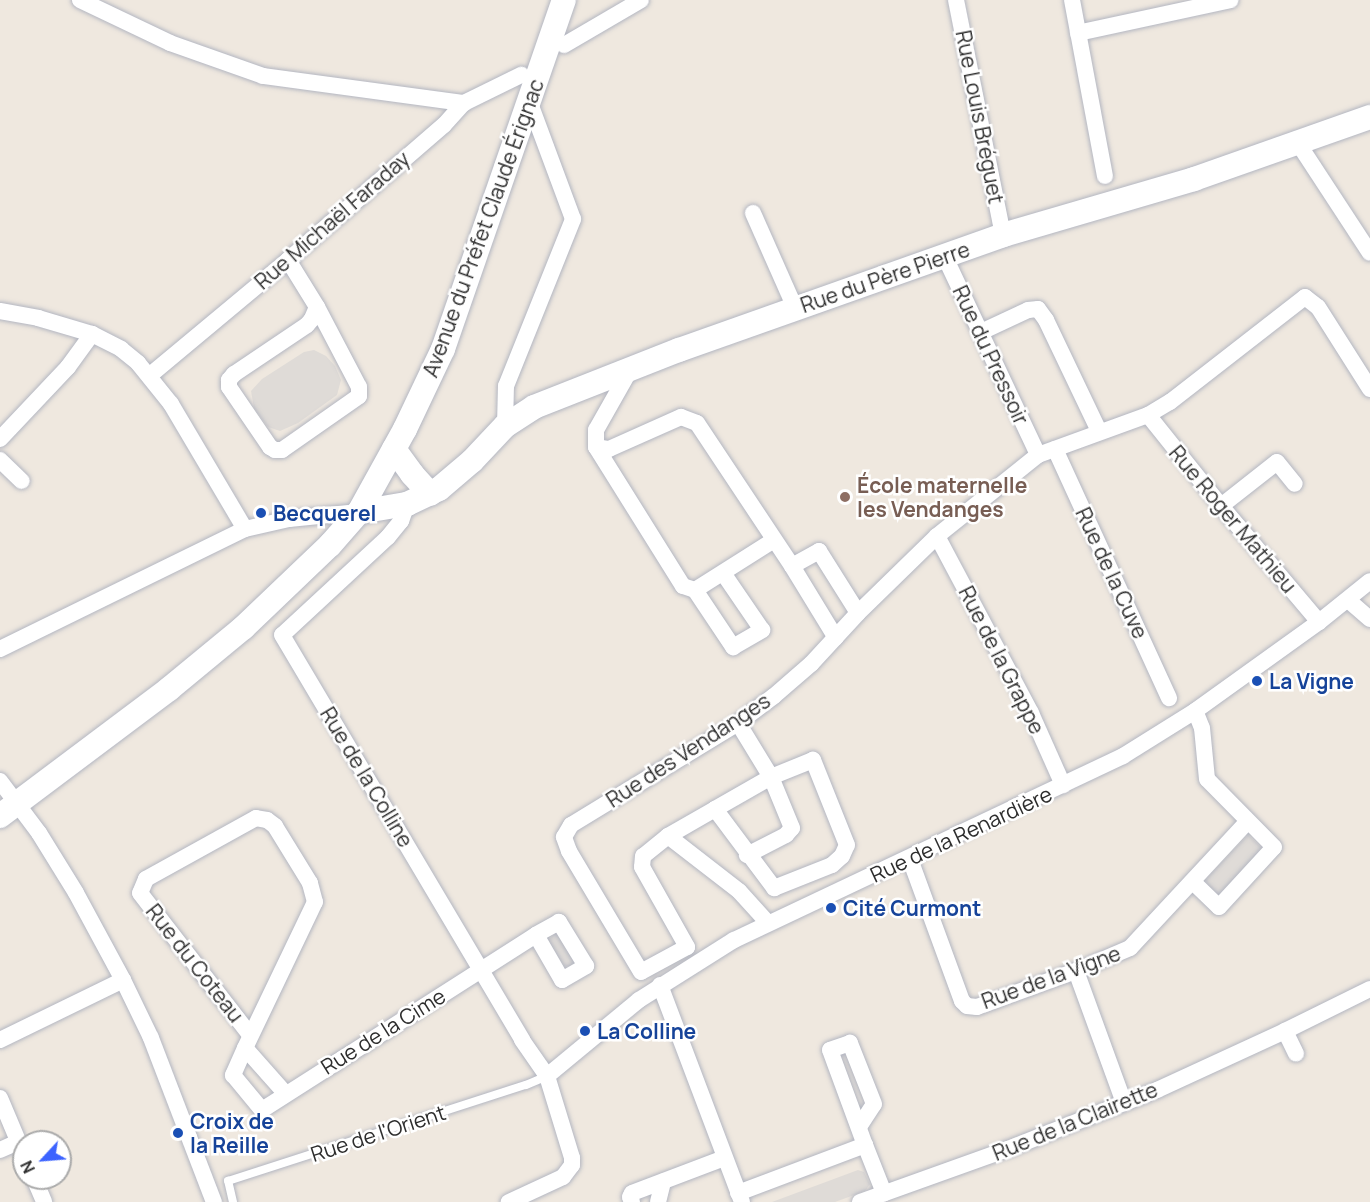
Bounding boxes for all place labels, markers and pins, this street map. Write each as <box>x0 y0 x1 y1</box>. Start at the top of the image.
place label: École maternelle les Vendanges <box>857 472 1027 522</box>
marker: École maternelle les Vendanges <box>838 490 852 504</box>
place label: Becquerel <box>273 500 376 526</box>
marker: Becquerel <box>254 506 268 520</box>
place label: La Vigne <box>1269 668 1354 694</box>
marker: La Vigne <box>1250 674 1264 688</box>
place label: Cité Curmont <box>843 895 981 921</box>
marker: Cité Curmont <box>824 901 838 915</box>
place label: La Colline <box>597 1018 696 1044</box>
marker: La Colline <box>578 1024 592 1038</box>
place label: Croix de la Reille <box>190 1108 274 1158</box>
marker: Croix de la Reille <box>171 1126 185 1140</box>

